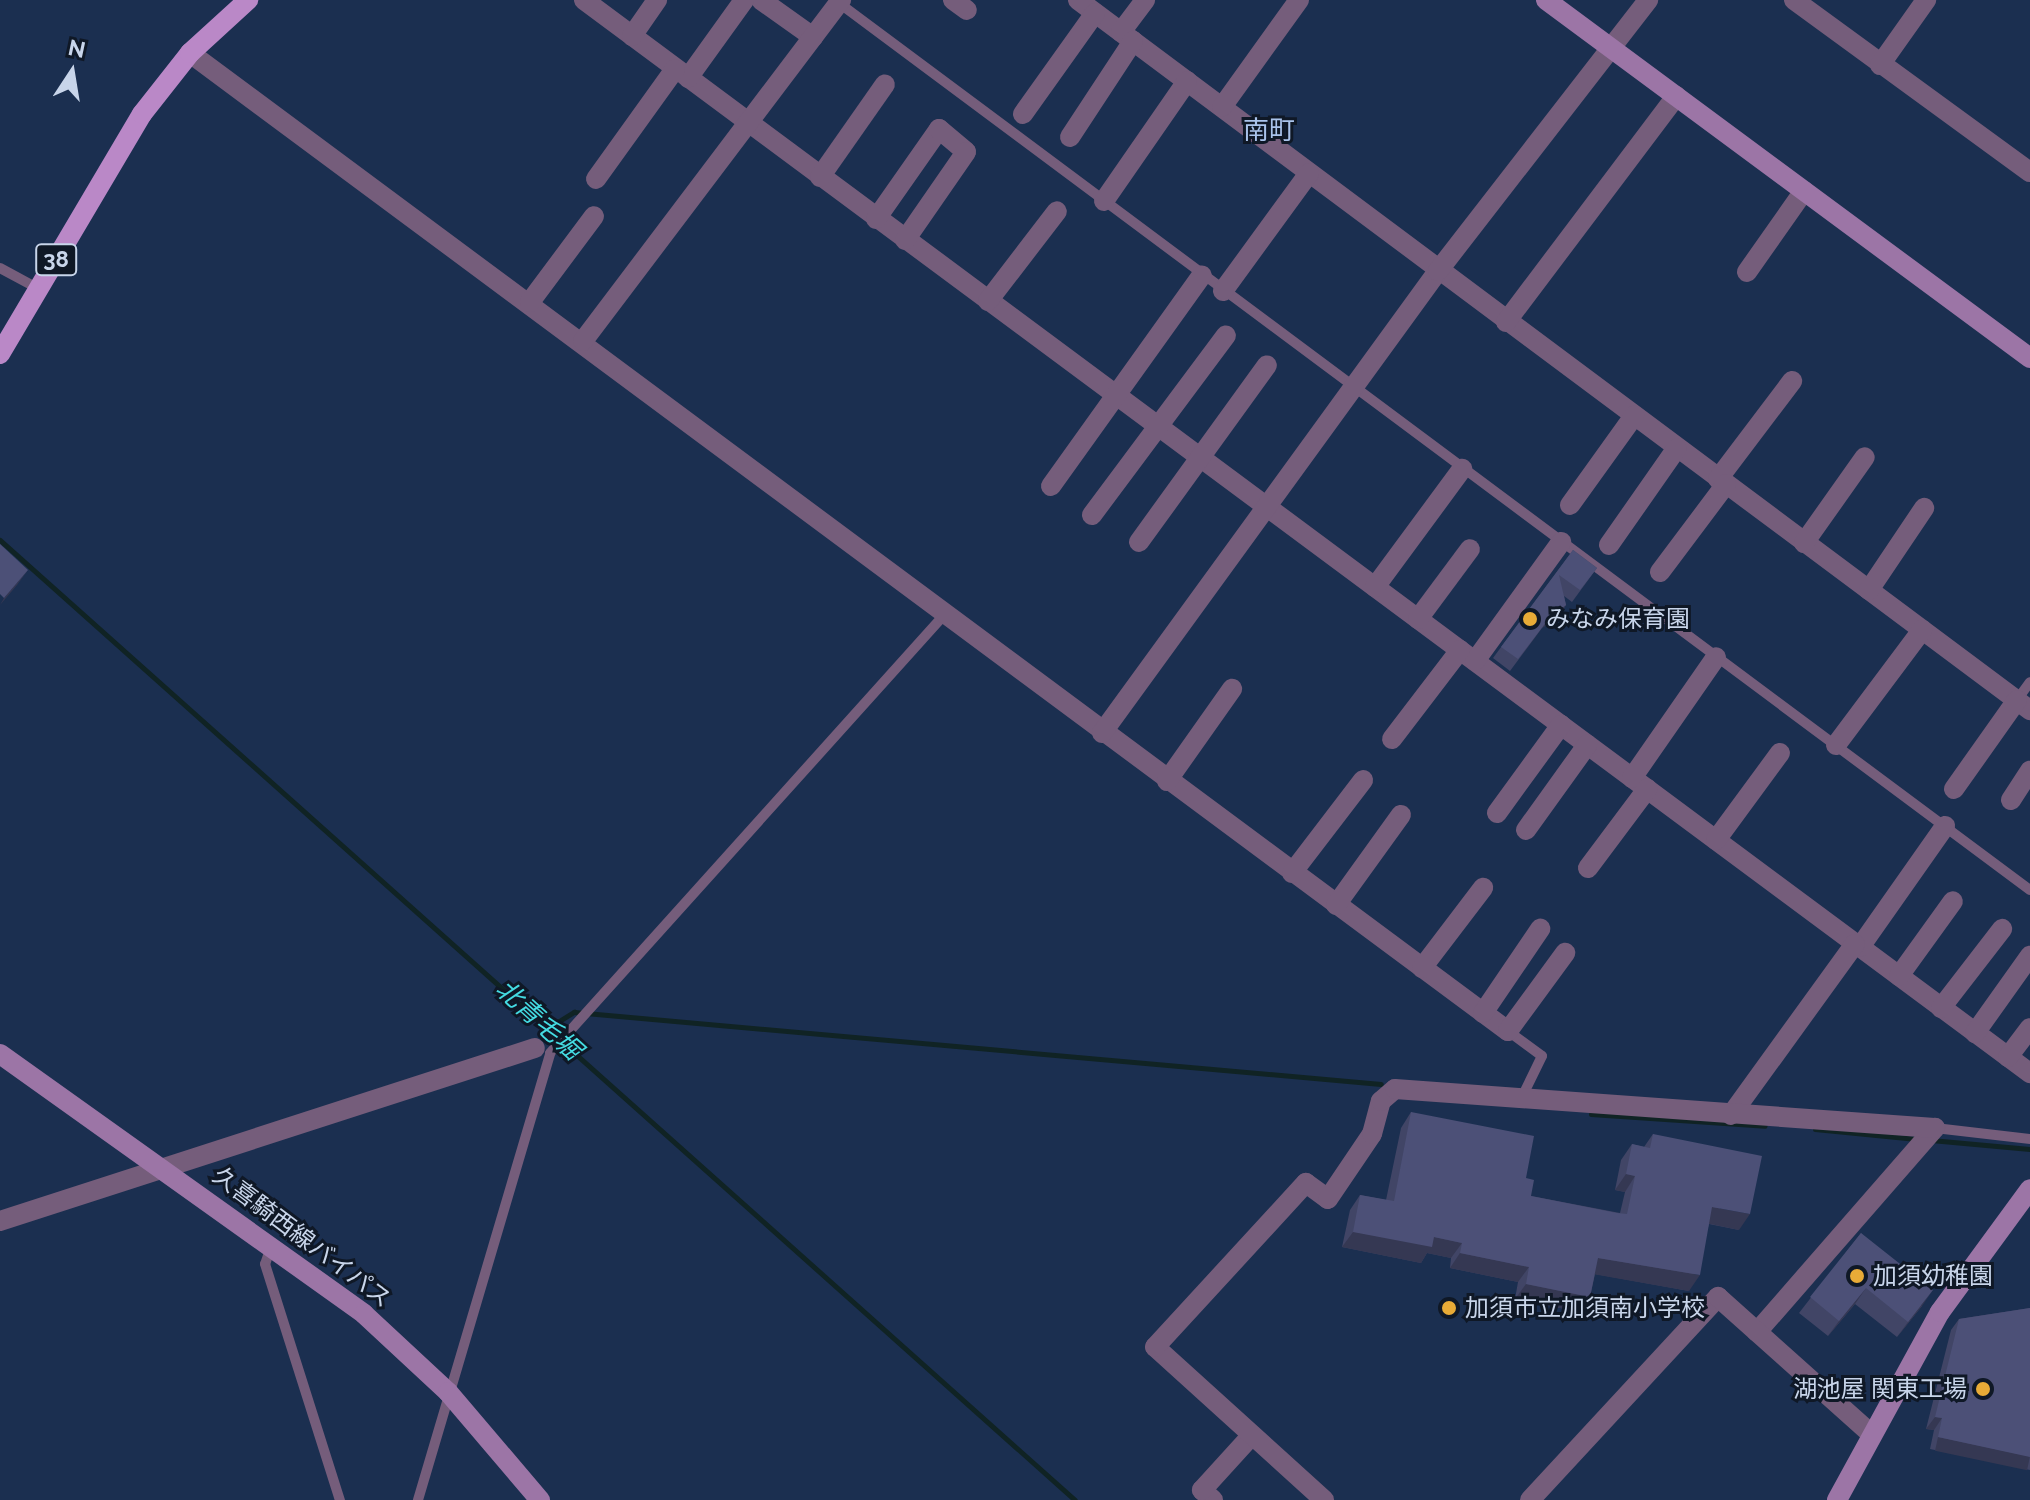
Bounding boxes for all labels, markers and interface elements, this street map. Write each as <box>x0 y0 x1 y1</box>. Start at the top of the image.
north arrow <box>32 32 112 112</box>
text: N <box>66 34 88 63</box>
district label: 南町 <box>1243 115 1295 147</box>
road number: 38 <box>34 242 78 278</box>
place label: みなみ保育園 <box>1546 605 1690 633</box>
marker: みなみ保育園 <box>1521 610 1539 628</box>
water label: 北青毛堀 <box>489 974 587 1066</box>
street label: 久喜騎西線バイパス <box>207 1161 397 1313</box>
place label: 加須幼稚園 <box>1873 1262 1993 1290</box>
marker: 加須幼稚園 <box>1848 1267 1866 1285</box>
place label: 加須市立加須南小学校 <box>1465 1294 1705 1322</box>
marker: 加須市立加須南小学校 <box>1440 1299 1458 1317</box>
place label: 湖池屋 関東工場 <box>1793 1375 1967 1403</box>
marker: 湖池屋 関東工場 <box>1974 1380 1992 1398</box>

